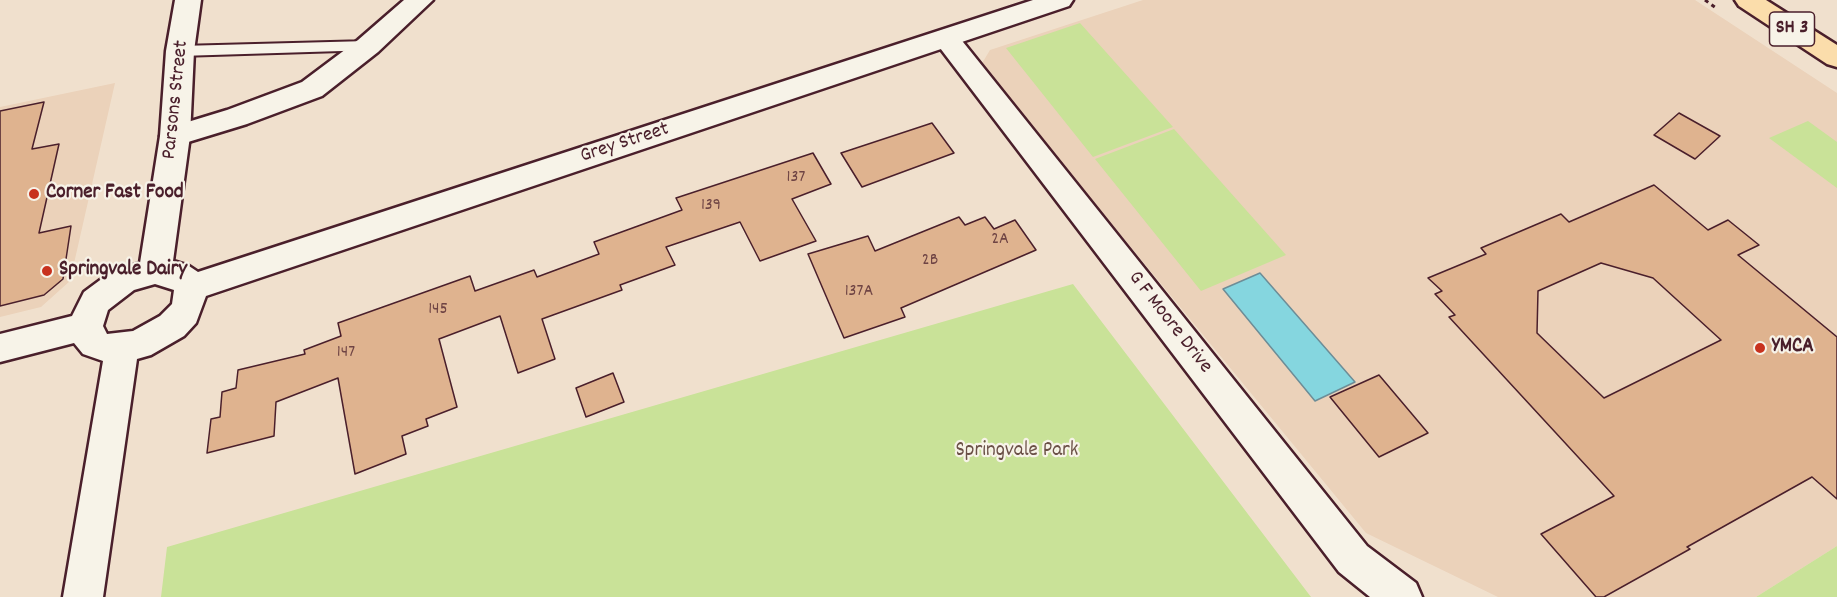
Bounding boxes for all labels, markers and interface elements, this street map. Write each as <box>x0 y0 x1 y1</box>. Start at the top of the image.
road number: SH 3 <box>1770 12 1814 46</box>
street label: Parsons Street <box>158 39 196 161</box>
street label: Grey Street <box>577 118 673 170</box>
house number: 137 <box>787 168 805 190</box>
place label: Corner Fast Food <box>46 181 184 207</box>
marker: Corner Fast Food <box>27 187 41 201</box>
house number: 139 <box>701 196 721 218</box>
house number: 2A <box>991 230 1009 252</box>
house number: 2B <box>922 251 938 273</box>
place label: Springvale Dairy <box>59 258 187 284</box>
marker: Springvale Dairy <box>40 264 54 278</box>
street label: G F Moore Drive <box>1121 267 1217 379</box>
house number: 137A <box>845 282 873 304</box>
house number: 145 <box>428 300 448 322</box>
place label: YMCA <box>1772 335 1814 361</box>
marker: YMCA <box>1753 341 1767 355</box>
house number: 147 <box>337 343 355 365</box>
park label: Springvale Park <box>956 439 1078 465</box>

